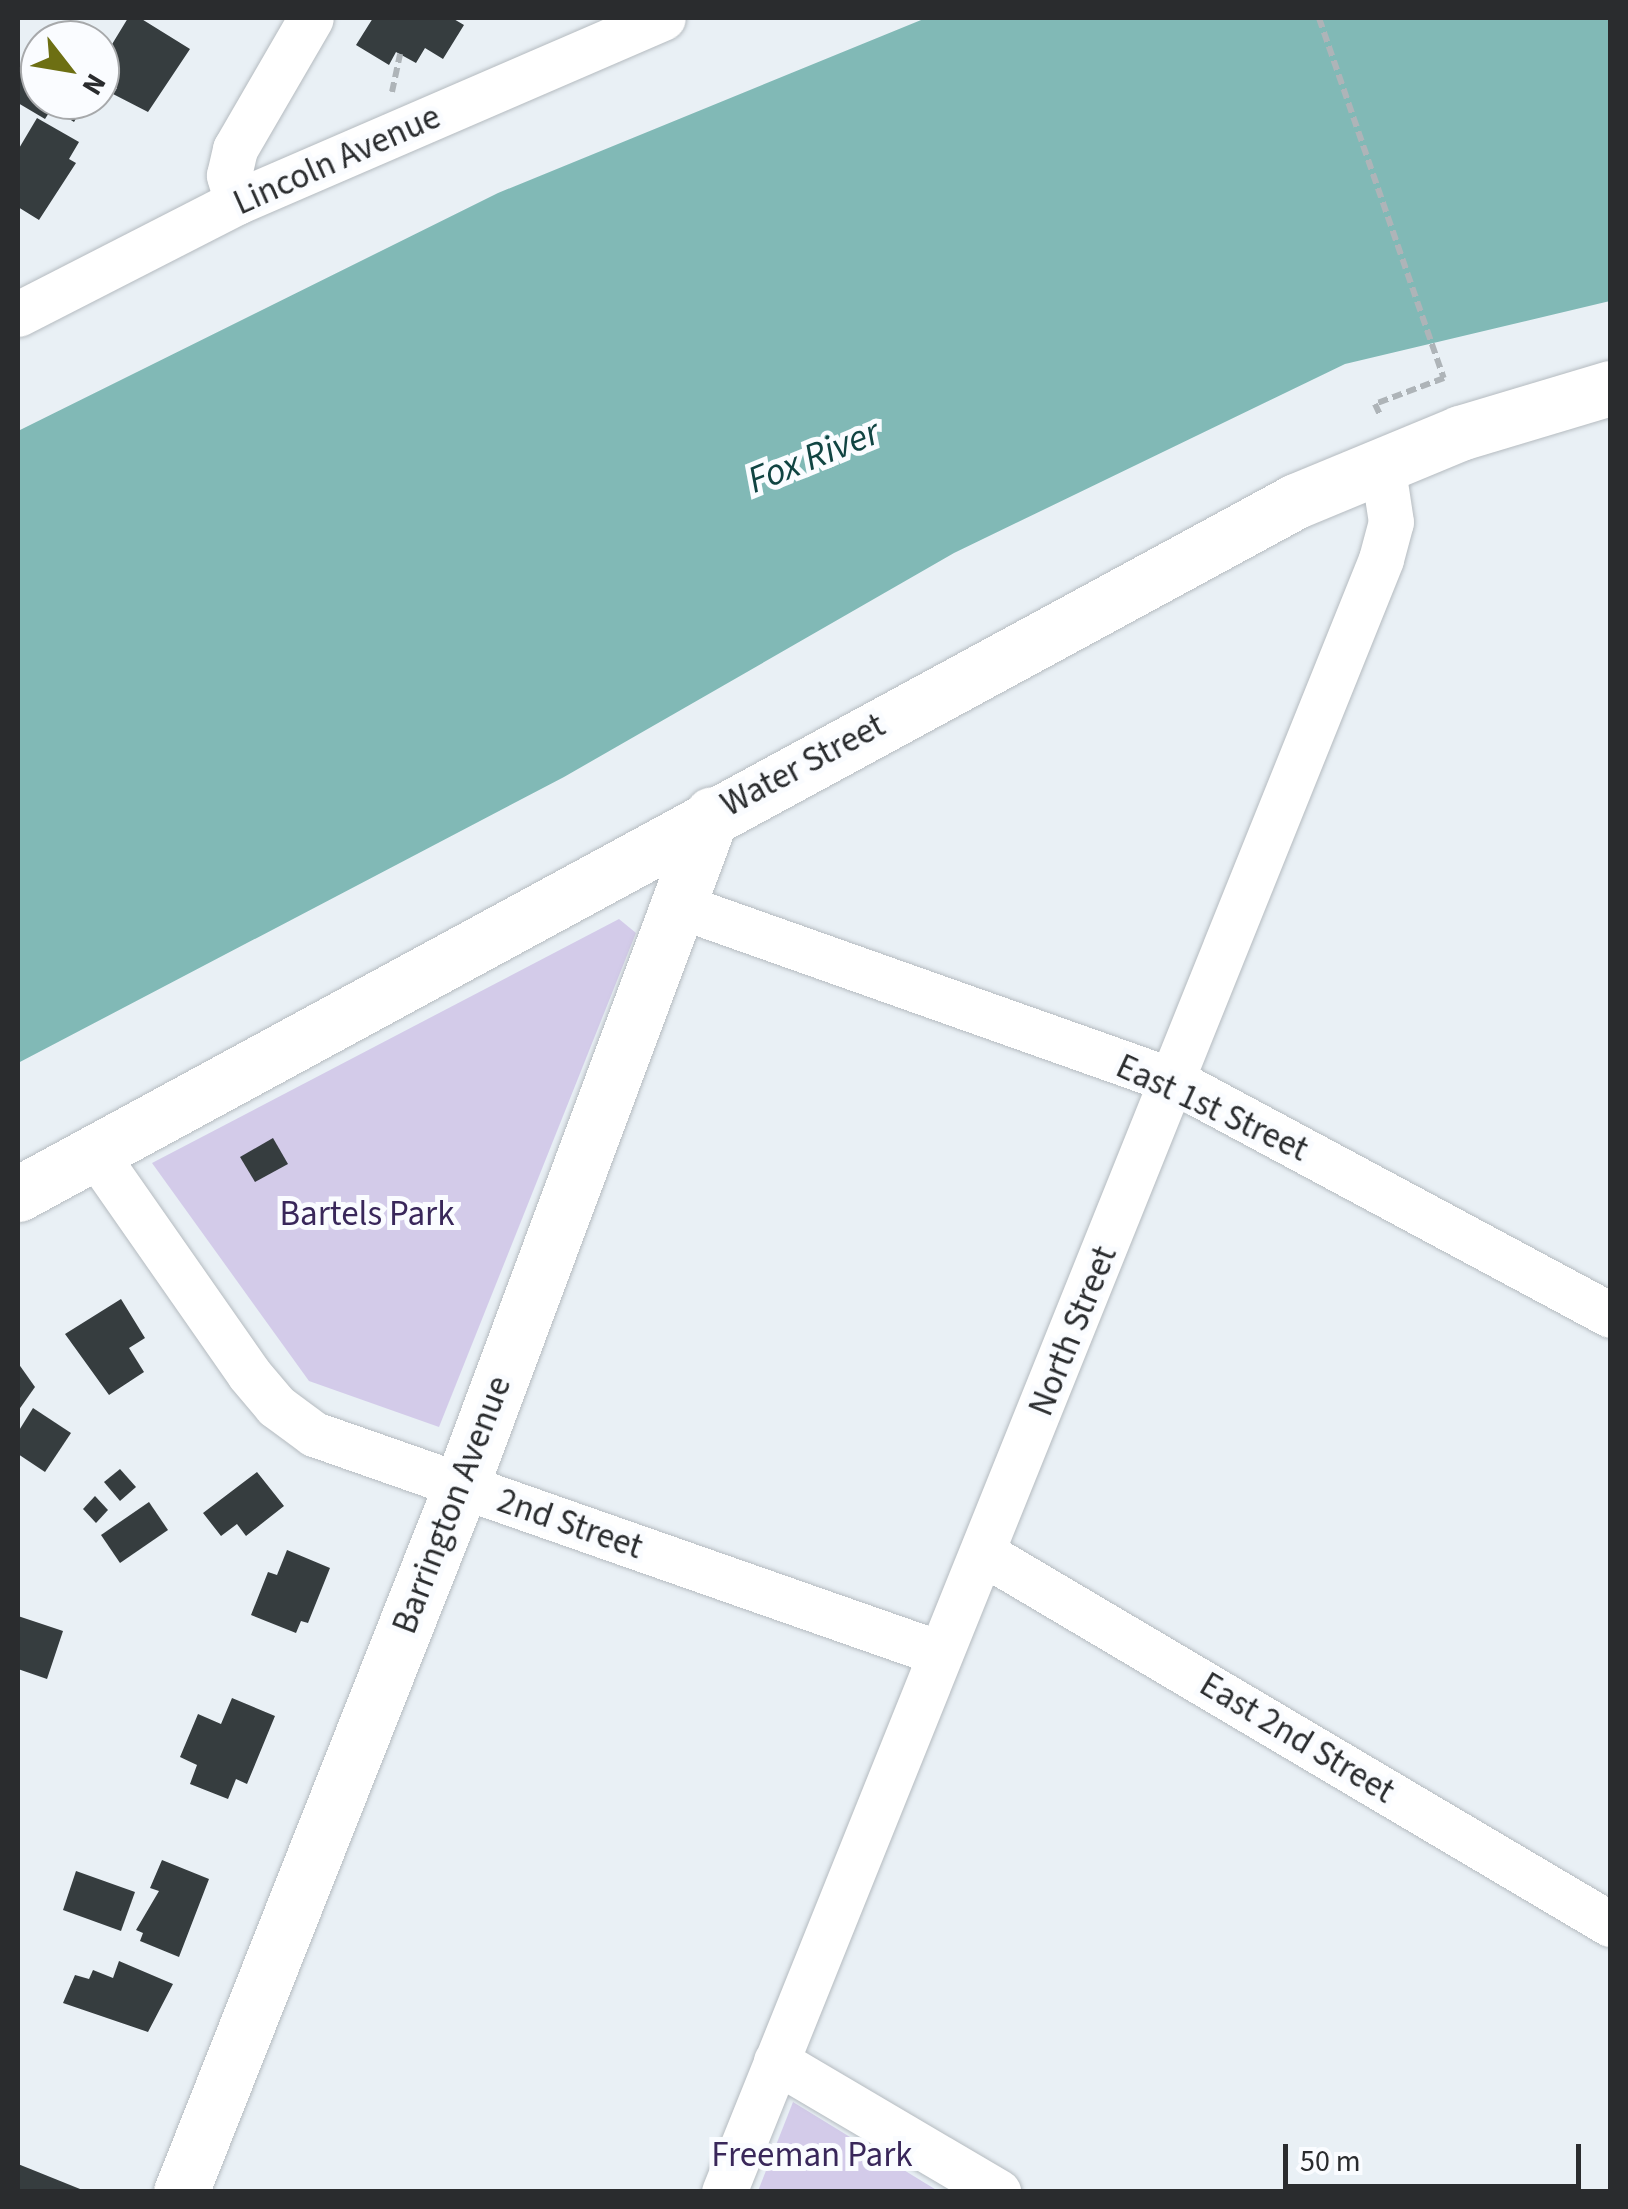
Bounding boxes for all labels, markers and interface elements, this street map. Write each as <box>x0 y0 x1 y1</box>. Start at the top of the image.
north arrow <box>20 20 120 120</box>
text: N <box>72 66 116 103</box>
street label: Lincoln Avenue <box>227 96 447 224</box>
water label: Fox River <box>741 410 887 504</box>
street label: Water Street <box>714 704 892 826</box>
street label: East 1st Street <box>1109 1045 1315 1171</box>
park label: Bartels Park <box>279 1193 455 1235</box>
street label: North Street <box>1020 1240 1126 1422</box>
street label: Barrington Avenue <box>384 1370 520 1640</box>
street label: 2nd Street <box>492 1480 648 1568</box>
street label: East 2nd Street <box>1192 1663 1402 1813</box>
scale bar <box>1288 2124 1586 2186</box>
park label: Freeman Park <box>711 2134 913 2176</box>
text: 50 m <box>1300 2140 1361 2183</box>

